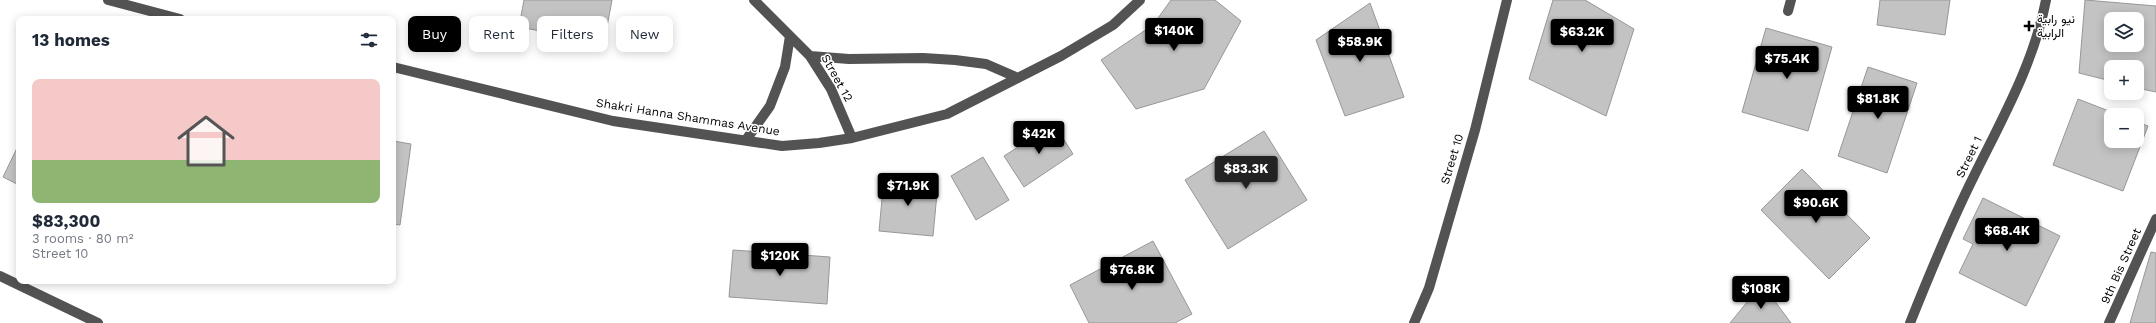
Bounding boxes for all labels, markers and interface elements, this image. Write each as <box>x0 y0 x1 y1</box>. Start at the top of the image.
place label: نيو رابية الرابية <box>2037 12 2075 41</box>
map controls <box>2104 12 2144 148</box>
button: layers <box>2104 12 2144 52</box>
chip: Buy <box>408 16 461 52</box>
chip: Rent <box>469 16 529 52</box>
chip: Filters <box>537 16 608 52</box>
chip: New <box>616 16 673 52</box>
pin: $140K <box>1146 18 1202 52</box>
pin: $63.2K <box>1549 19 1615 53</box>
marker: نيو رابية الرابية <box>2024 21 2034 31</box>
text: $140K <box>1154 23 1194 38</box>
text: $63.2K <box>1560 24 1604 39</box>
icon: filters <box>358 29 380 51</box>
pin: $58.9K <box>1327 29 1393 63</box>
text: 13 homes <box>32 30 110 50</box>
text: $58.9K <box>1338 34 1382 49</box>
pin: $75.4K <box>1754 46 1820 80</box>
text: $75.4K <box>1765 51 1809 66</box>
street label: Street 12 <box>818 52 856 104</box>
button: + <box>2104 60 2144 100</box>
pin: $81.8K <box>1845 86 1911 120</box>
text: $81.8K <box>1856 91 1900 106</box>
street label: Shakri Hanna Shammas Avenue <box>595 96 781 138</box>
icon: home <box>170 105 242 177</box>
button: − <box>2104 108 2144 148</box>
pin: $42K <box>1015 121 1063 155</box>
text: $42K <box>1022 126 1056 141</box>
street label: Street 10 <box>1438 132 1466 186</box>
street label: Street 1 <box>1953 134 1985 180</box>
pin: $83.3K <box>1213 156 1279 190</box>
text: $83.3K <box>1224 161 1268 176</box>
pin: $71.9K <box>875 173 941 207</box>
text: $71.9K <box>887 178 929 193</box>
pin: $90.6K <box>1783 190 1849 224</box>
text: $90.6K <box>1793 195 1839 210</box>
text: $83,300 <box>32 211 100 231</box>
pin: $68.4K <box>1974 218 2040 252</box>
text: $68.4K <box>1984 223 2030 238</box>
street label: 9th Bis Street <box>2098 226 2144 306</box>
text: 3 rooms · 80 m² <box>32 231 133 246</box>
pin: $120K <box>752 243 808 277</box>
text: Street 10 <box>32 246 88 261</box>
text: $120K <box>760 248 800 263</box>
pin: $76.8K <box>1099 257 1165 291</box>
text: $76.8K <box>1110 262 1154 277</box>
pin: $108K <box>1733 276 1789 310</box>
text: $108K <box>1741 281 1781 296</box>

